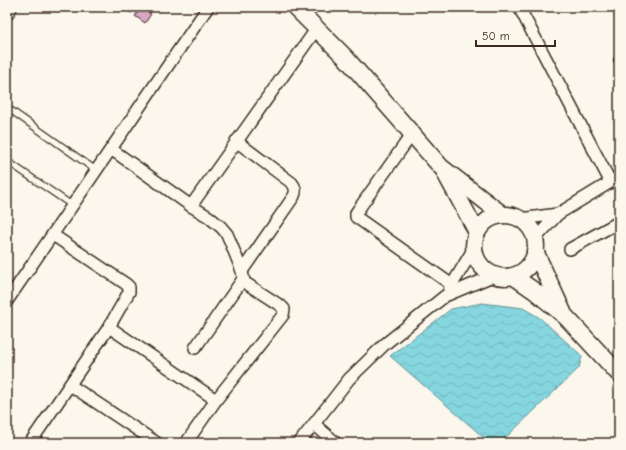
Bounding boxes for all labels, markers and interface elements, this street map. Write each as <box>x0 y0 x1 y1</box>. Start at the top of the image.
scale bar <box>476 22 555 48</box>
text: 50 m <box>482 29 510 43</box>

